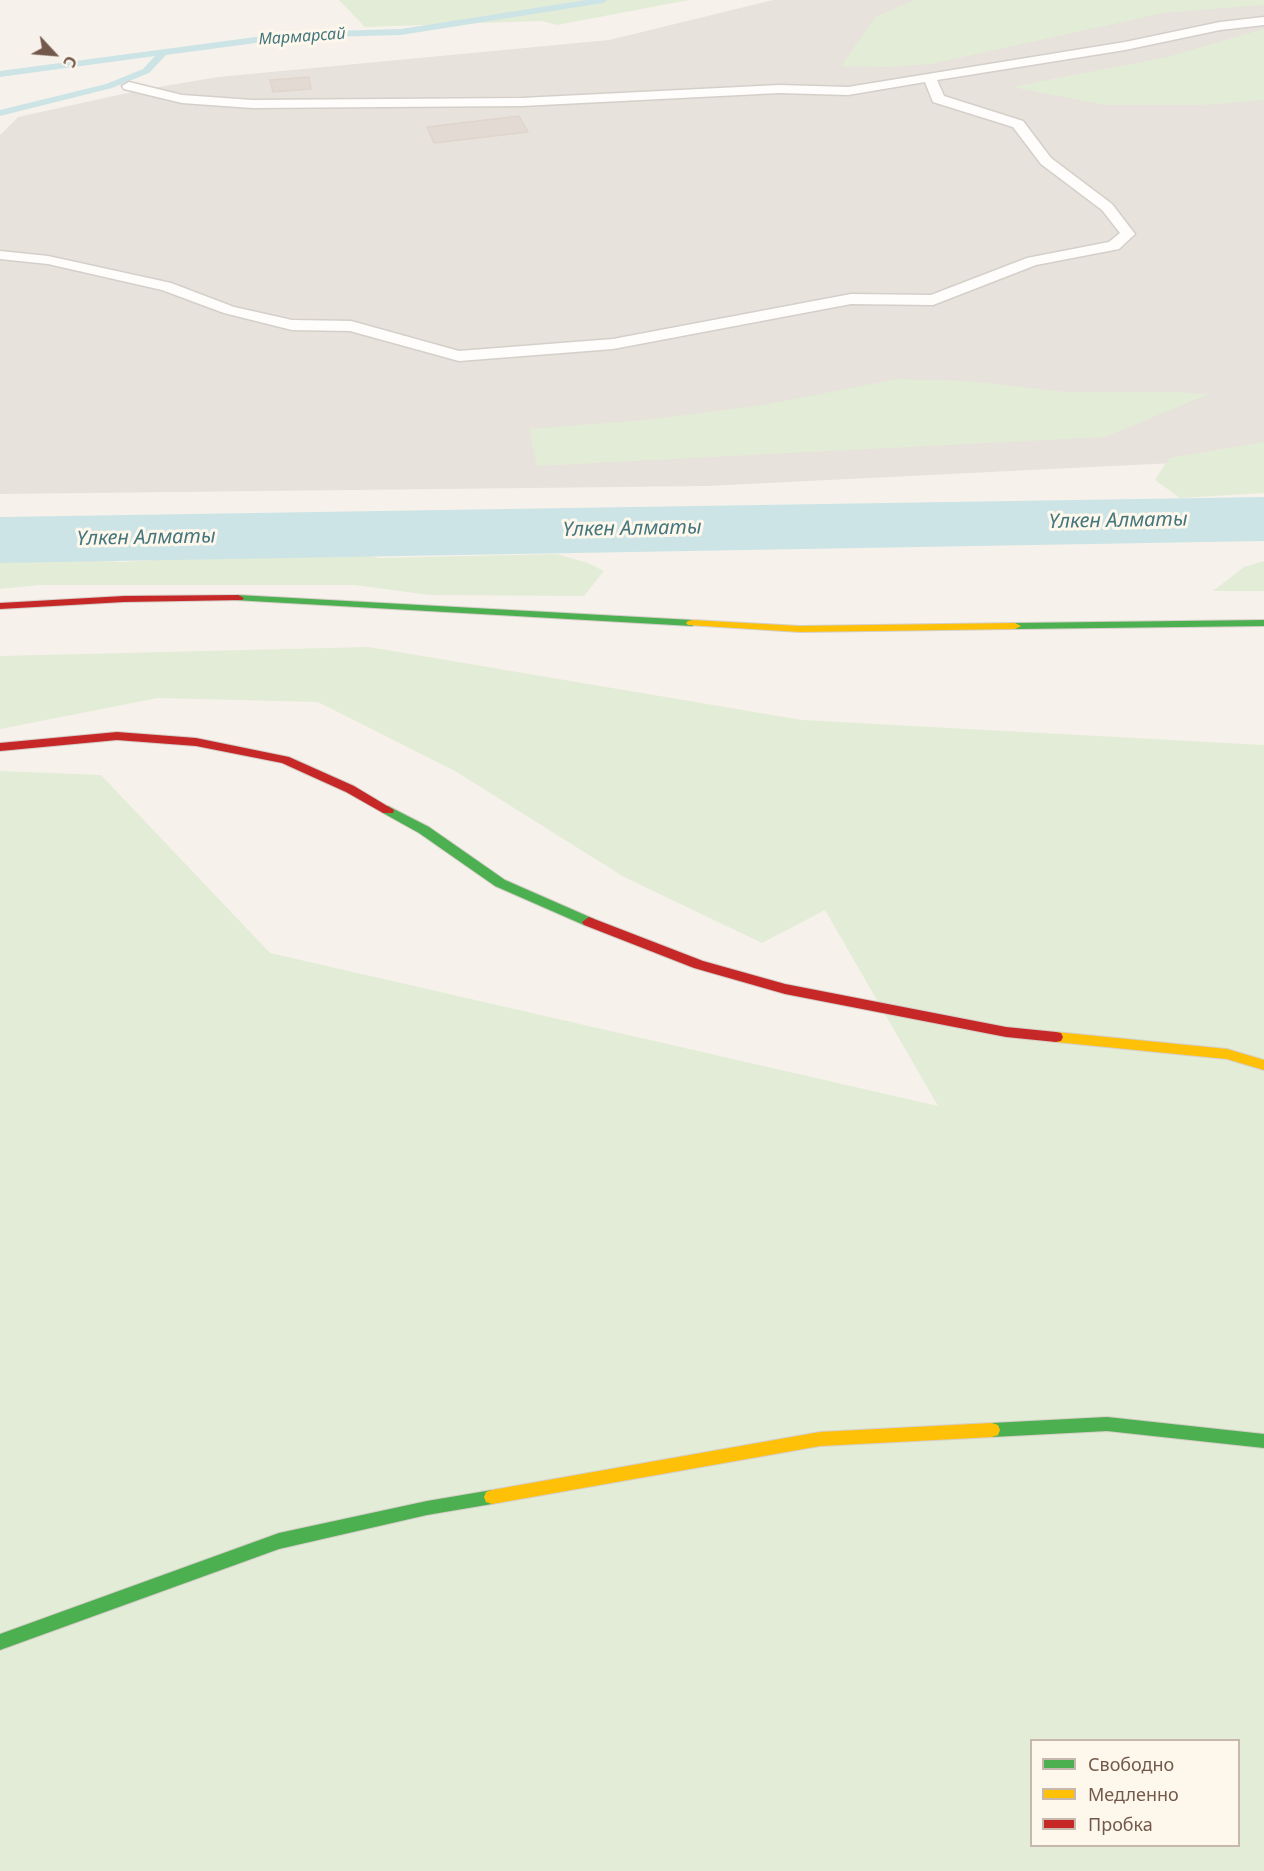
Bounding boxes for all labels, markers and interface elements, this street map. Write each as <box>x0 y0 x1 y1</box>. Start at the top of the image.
north arrow <box>24 24 84 84</box>
water label: Мармарсай <box>258 24 346 50</box>
text: С <box>58 52 82 71</box>
water label: Үлкен Алматы <box>1048 508 1188 534</box>
water label: Үлкен Алматы <box>562 516 702 542</box>
water label: Үлкен Алматы <box>76 525 216 551</box>
legend <box>1030 1739 1240 1847</box>
text: Свободно <box>1088 1752 1174 1776</box>
text: Медленно <box>1088 1782 1179 1806</box>
text: Пробка <box>1088 1812 1153 1836</box>

